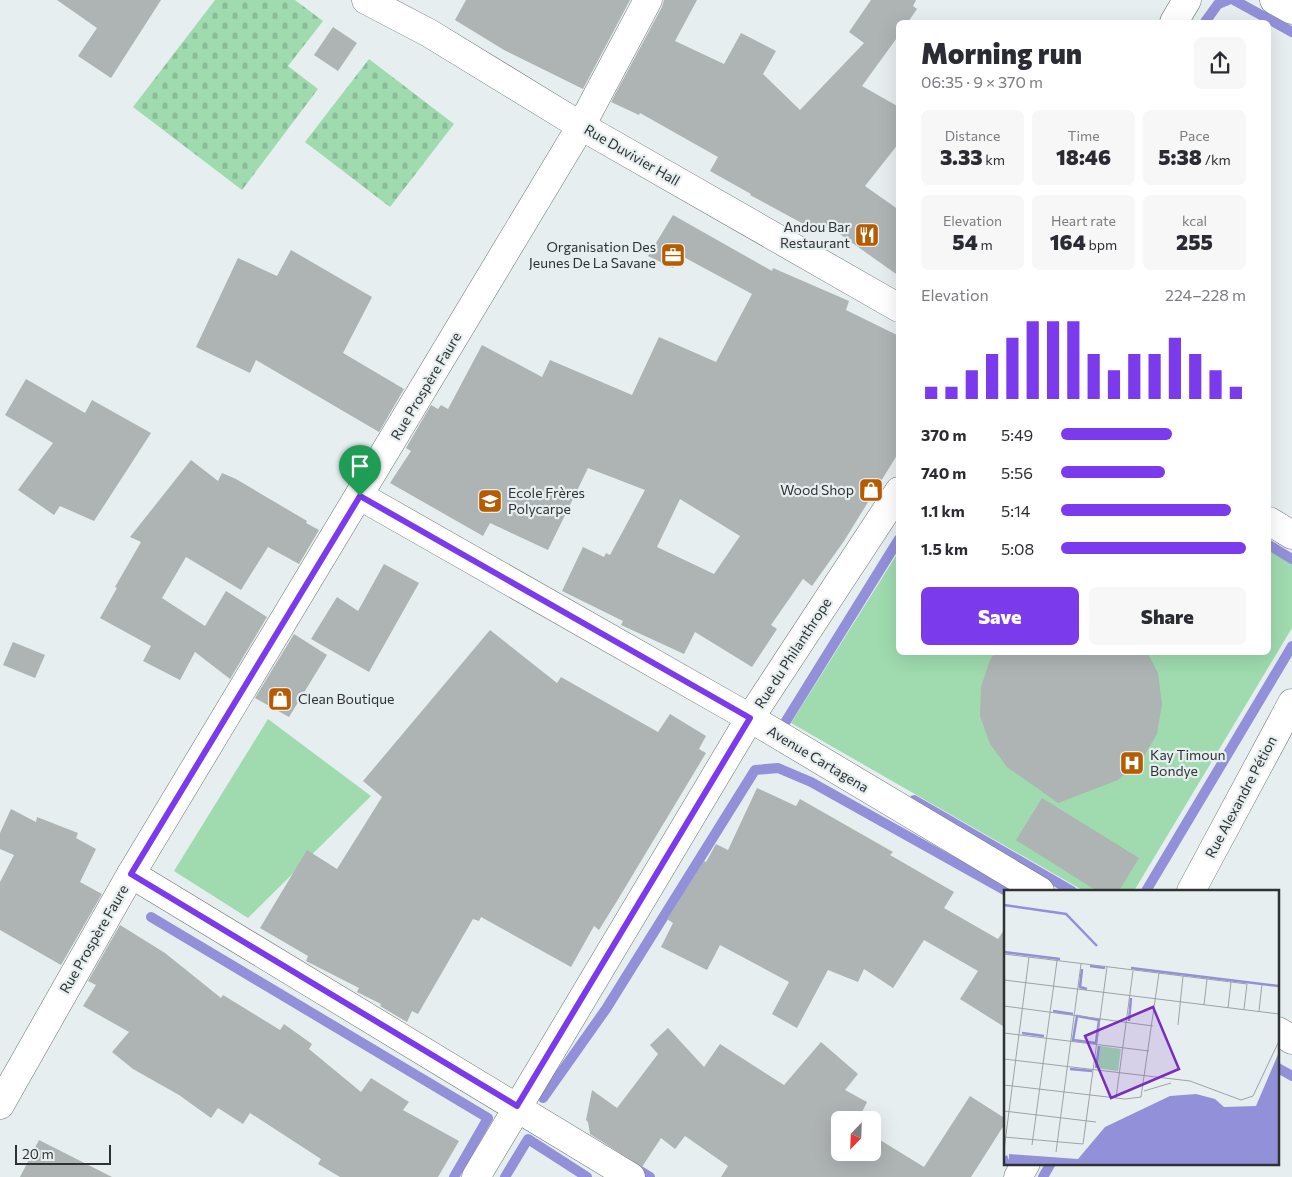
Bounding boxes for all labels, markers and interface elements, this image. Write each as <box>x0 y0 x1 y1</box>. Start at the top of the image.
text: Morning run <box>921 36 1082 70</box>
button: share <box>1194 37 1246 89</box>
text: 06:35 · 9 × 370 m <box>921 72 1043 91</box>
street label: Rue Duvivier Hall <box>581 120 683 189</box>
text: Distance <box>945 127 1000 144</box>
text: Time <box>1067 127 1100 144</box>
text: Pace <box>1179 127 1210 144</box>
text: 3.33 <box>940 144 983 169</box>
text: 18:46 <box>1056 144 1111 169</box>
text: 5:38 <box>1158 144 1202 169</box>
text: km <box>983 151 1005 168</box>
text: /km <box>1202 151 1231 168</box>
text: Elevation <box>943 212 1002 229</box>
text: Heart rate <box>1051 212 1116 229</box>
text: kcal <box>1182 212 1207 229</box>
place label: Andou Bar Restaurant <box>780 218 850 251</box>
restaurant icon: Andou Bar Restaurant <box>854 222 880 248</box>
text: 54 <box>952 229 978 254</box>
text: 164 <box>1050 229 1086 254</box>
text: 255 <box>1176 229 1213 254</box>
text: m <box>978 236 993 253</box>
text: bpm <box>1086 236 1117 253</box>
place label: Organisation Des Jeunes De La Savane <box>529 238 656 271</box>
office icon: Organisation Des Jeunes De La Savane <box>660 242 686 268</box>
text: Elevation <box>921 285 989 304</box>
text: 224–228 m <box>1165 285 1246 304</box>
street label: Rue Prospère Faure <box>387 329 464 443</box>
text: 370 m <box>921 425 967 444</box>
text: 5:49 <box>1001 425 1033 444</box>
pin <box>339 445 381 496</box>
icon: arrive <box>346 452 374 480</box>
text: 740 m <box>921 463 966 482</box>
text: 5:56 <box>1001 463 1033 482</box>
shop icon: Wood Shop <box>858 477 884 503</box>
place label: Wood Shop <box>780 481 854 498</box>
place label: Ecole Frères Polycarpe <box>508 484 585 517</box>
school or university icon: Ecole Frères Polycarpe <box>477 488 503 514</box>
text: 1.1 km <box>921 501 965 520</box>
text: 5:14 <box>1001 501 1030 520</box>
text: 1.5 km <box>921 539 968 558</box>
text: 5:08 <box>1001 539 1034 558</box>
button: Save <box>921 587 1079 645</box>
button: Share <box>1089 587 1246 645</box>
street label: Rue du Philanthrope <box>751 594 835 711</box>
shop icon: Clean Boutique <box>267 686 293 712</box>
place label: Clean Boutique <box>298 690 395 707</box>
street label: Avenue Cartagena <box>765 722 872 796</box>
street label: Rue Alexandre Pétion <box>1201 733 1280 861</box>
place label: Kay Timoun Bondye <box>1150 746 1225 779</box>
hospital icon: Kay Timoun Bondye <box>1119 750 1145 776</box>
street label: Rue Prospère Faure <box>56 881 132 996</box>
inset map <box>1004 890 1280 1164</box>
north arrow <box>831 1111 881 1161</box>
map controls <box>831 1111 881 1161</box>
scale bar <box>15 1142 111 1165</box>
text: 20 m <box>22 1145 54 1162</box>

